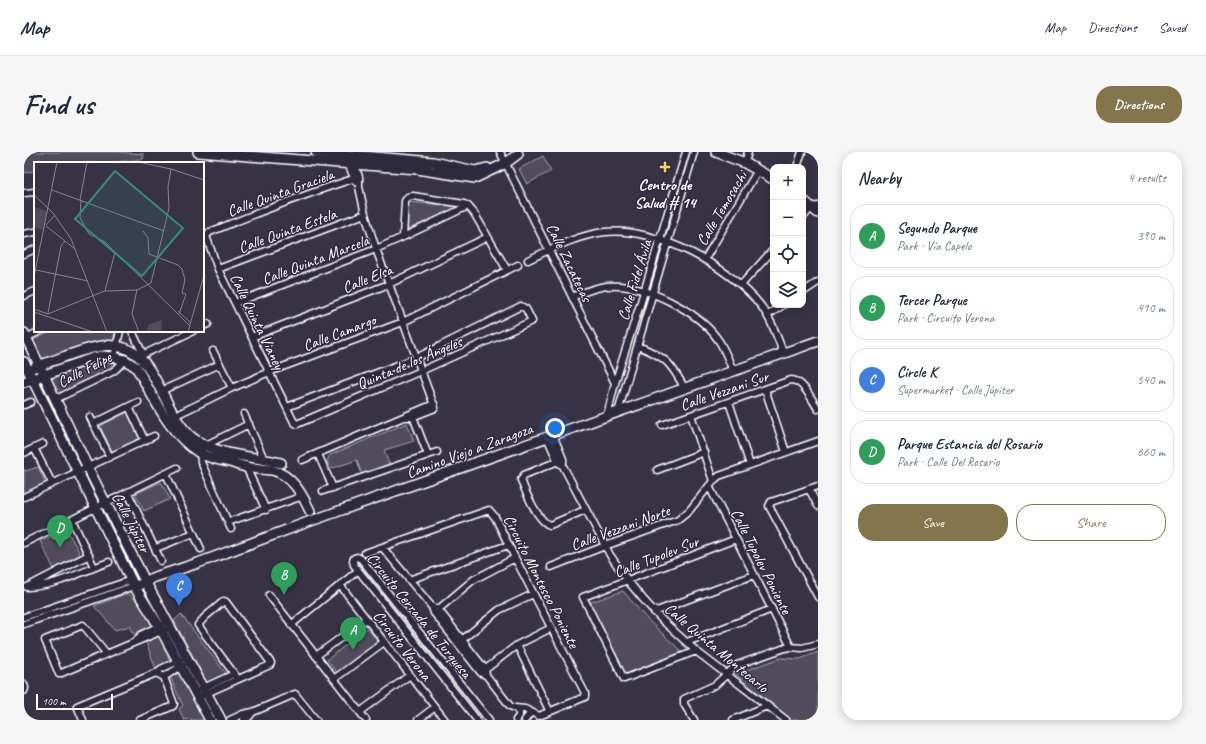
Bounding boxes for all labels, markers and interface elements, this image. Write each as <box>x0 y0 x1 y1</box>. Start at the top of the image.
text: Map <box>20 16 50 40</box>
text: Map <box>1045 19 1066 36</box>
text: Directions <box>1088 19 1137 36</box>
text: Saved <box>1159 19 1186 36</box>
button: Directions <box>1096 86 1182 123</box>
text: Find us <box>24 87 94 122</box>
marker: Centro de Salud # 14 <box>659 161 671 173</box>
inset map <box>34 162 204 332</box>
street label: Calle Quinta Graciela <box>224 164 338 222</box>
map controls <box>770 164 806 308</box>
button: + <box>770 164 806 200</box>
street label: Calle Temosachi <box>692 166 753 249</box>
text: Nearby <box>858 168 901 189</box>
text: 4 results <box>1128 170 1166 186</box>
place label: Centro de Salud # 14 <box>634 175 697 213</box>
button: − <box>770 200 806 236</box>
street label: Calle Quinta Estela <box>236 204 340 258</box>
text: Segundo Parque <box>897 219 977 238</box>
street label: Calle Zacatecas <box>541 220 597 306</box>
text: A <box>869 228 875 244</box>
text: 390 m <box>1137 228 1165 244</box>
street label: Calle Quinta Marcela <box>259 230 373 289</box>
street label: Calle Fidel Ávila <box>613 236 657 323</box>
button: locate <box>770 236 806 272</box>
text: Park · Vía Capelo <box>897 238 971 254</box>
street label: Calle Elsa <box>339 259 397 298</box>
street label: Calle Quinta Vianey <box>225 270 290 374</box>
button: layers <box>770 272 806 308</box>
text: Tercer Parque <box>897 291 967 310</box>
text: B <box>869 300 875 316</box>
text: 410 m <box>1137 300 1165 316</box>
street label: Calle Camargo <box>300 309 381 356</box>
text: Park · Circuito Verona <box>897 310 994 326</box>
street label: Quinta de los Ángeles <box>354 331 466 394</box>
street label: Calle Felipe <box>54 346 117 392</box>
text: Circle K <box>897 363 937 382</box>
street label: Calle Vezzani Sur <box>677 366 772 415</box>
text: C <box>869 372 875 388</box>
text: 540 m <box>1137 372 1165 388</box>
text: Supermarket · Calle Júpiter <box>897 382 1014 398</box>
street label: Camino Viejo a Zaragoza <box>404 418 537 483</box>
your location <box>545 418 565 438</box>
text: Parque Estancia del Rosario <box>897 435 1042 454</box>
text: D <box>868 444 876 460</box>
text: 660 m <box>1137 444 1165 460</box>
text: Park · Calle Del Rosario <box>897 454 999 470</box>
street label: Calle Júpiter <box>107 489 155 557</box>
street label: Calle Vezzani Norte <box>568 500 674 555</box>
button: Save <box>858 504 1008 541</box>
button: Share <box>1016 504 1166 541</box>
street label: Calle Tupolev Poniente <box>726 505 797 619</box>
street label: Circuito Montesco Poniente <box>499 511 584 653</box>
pin: D <box>47 515 73 548</box>
street label: Calle Tupolev Sur <box>611 531 703 582</box>
street label: Circuito Cerrada de Turquesa <box>362 549 477 684</box>
pin: B <box>271 562 297 595</box>
pin: C <box>166 573 192 606</box>
street label: Calle Quinta Montecarlo <box>660 598 773 698</box>
street label: Circuito Verona <box>369 606 437 686</box>
pin: A <box>340 617 366 650</box>
scale bar <box>36 692 113 711</box>
text: 100 m <box>42 694 66 708</box>

